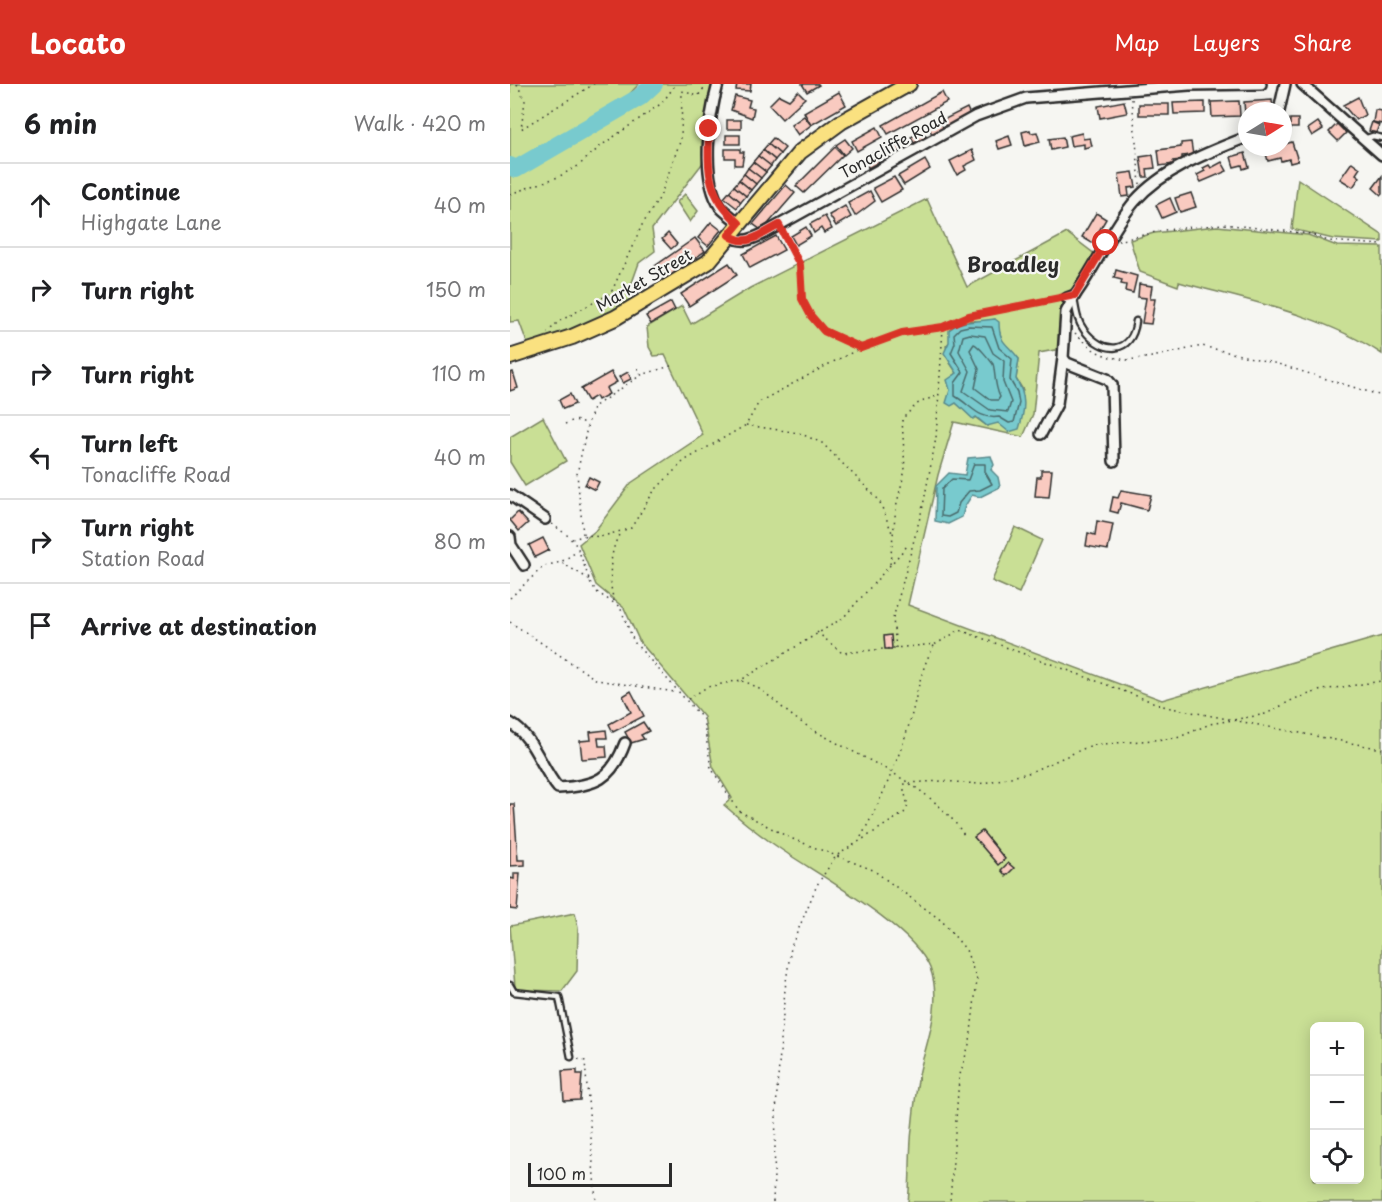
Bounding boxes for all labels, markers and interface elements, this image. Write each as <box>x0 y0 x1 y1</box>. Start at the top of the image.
text: Locato <box>30 21 126 64</box>
text: Map <box>1115 26 1159 58</box>
text: Layers <box>1192 26 1260 58</box>
text: Share <box>1293 26 1352 58</box>
north arrow <box>1238 102 1292 156</box>
text: 6 min <box>24 104 97 143</box>
street label: Tonacliffe Road <box>834 105 951 184</box>
text: Walk · 420 m <box>354 108 486 138</box>
route end <box>695 115 721 141</box>
text: Continue <box>81 174 180 207</box>
icon: ahead <box>24 189 57 222</box>
text: 40 m <box>434 190 486 220</box>
text: Highgate Lane <box>81 207 222 237</box>
route start <box>1092 229 1118 255</box>
street label: Market Street <box>591 242 697 316</box>
district label: Broadley <box>967 249 1059 279</box>
icon: right <box>24 273 57 306</box>
text: Turn right <box>81 273 194 306</box>
text: 150 m <box>426 274 486 304</box>
icon: right <box>24 357 57 390</box>
text: Turn right <box>81 357 194 390</box>
text: 110 m <box>432 358 486 388</box>
text: Turn left <box>81 426 178 459</box>
icon: left <box>24 441 57 474</box>
text: 40 m <box>434 442 486 472</box>
text: Tonacliffe Road <box>81 459 231 489</box>
text: Turn right <box>81 510 194 543</box>
icon: right <box>24 525 57 558</box>
text: 80 m <box>434 526 486 556</box>
text: Station Road <box>81 543 205 573</box>
icon: arrive <box>24 609 57 642</box>
text: Arrive at destination <box>81 609 317 642</box>
map controls <box>1310 1022 1364 1184</box>
button: + <box>1310 1022 1364 1076</box>
button: − <box>1310 1076 1364 1130</box>
button: locate <box>1310 1130 1364 1184</box>
scale bar <box>528 1160 672 1188</box>
text: 100 m <box>537 1161 586 1185</box>

